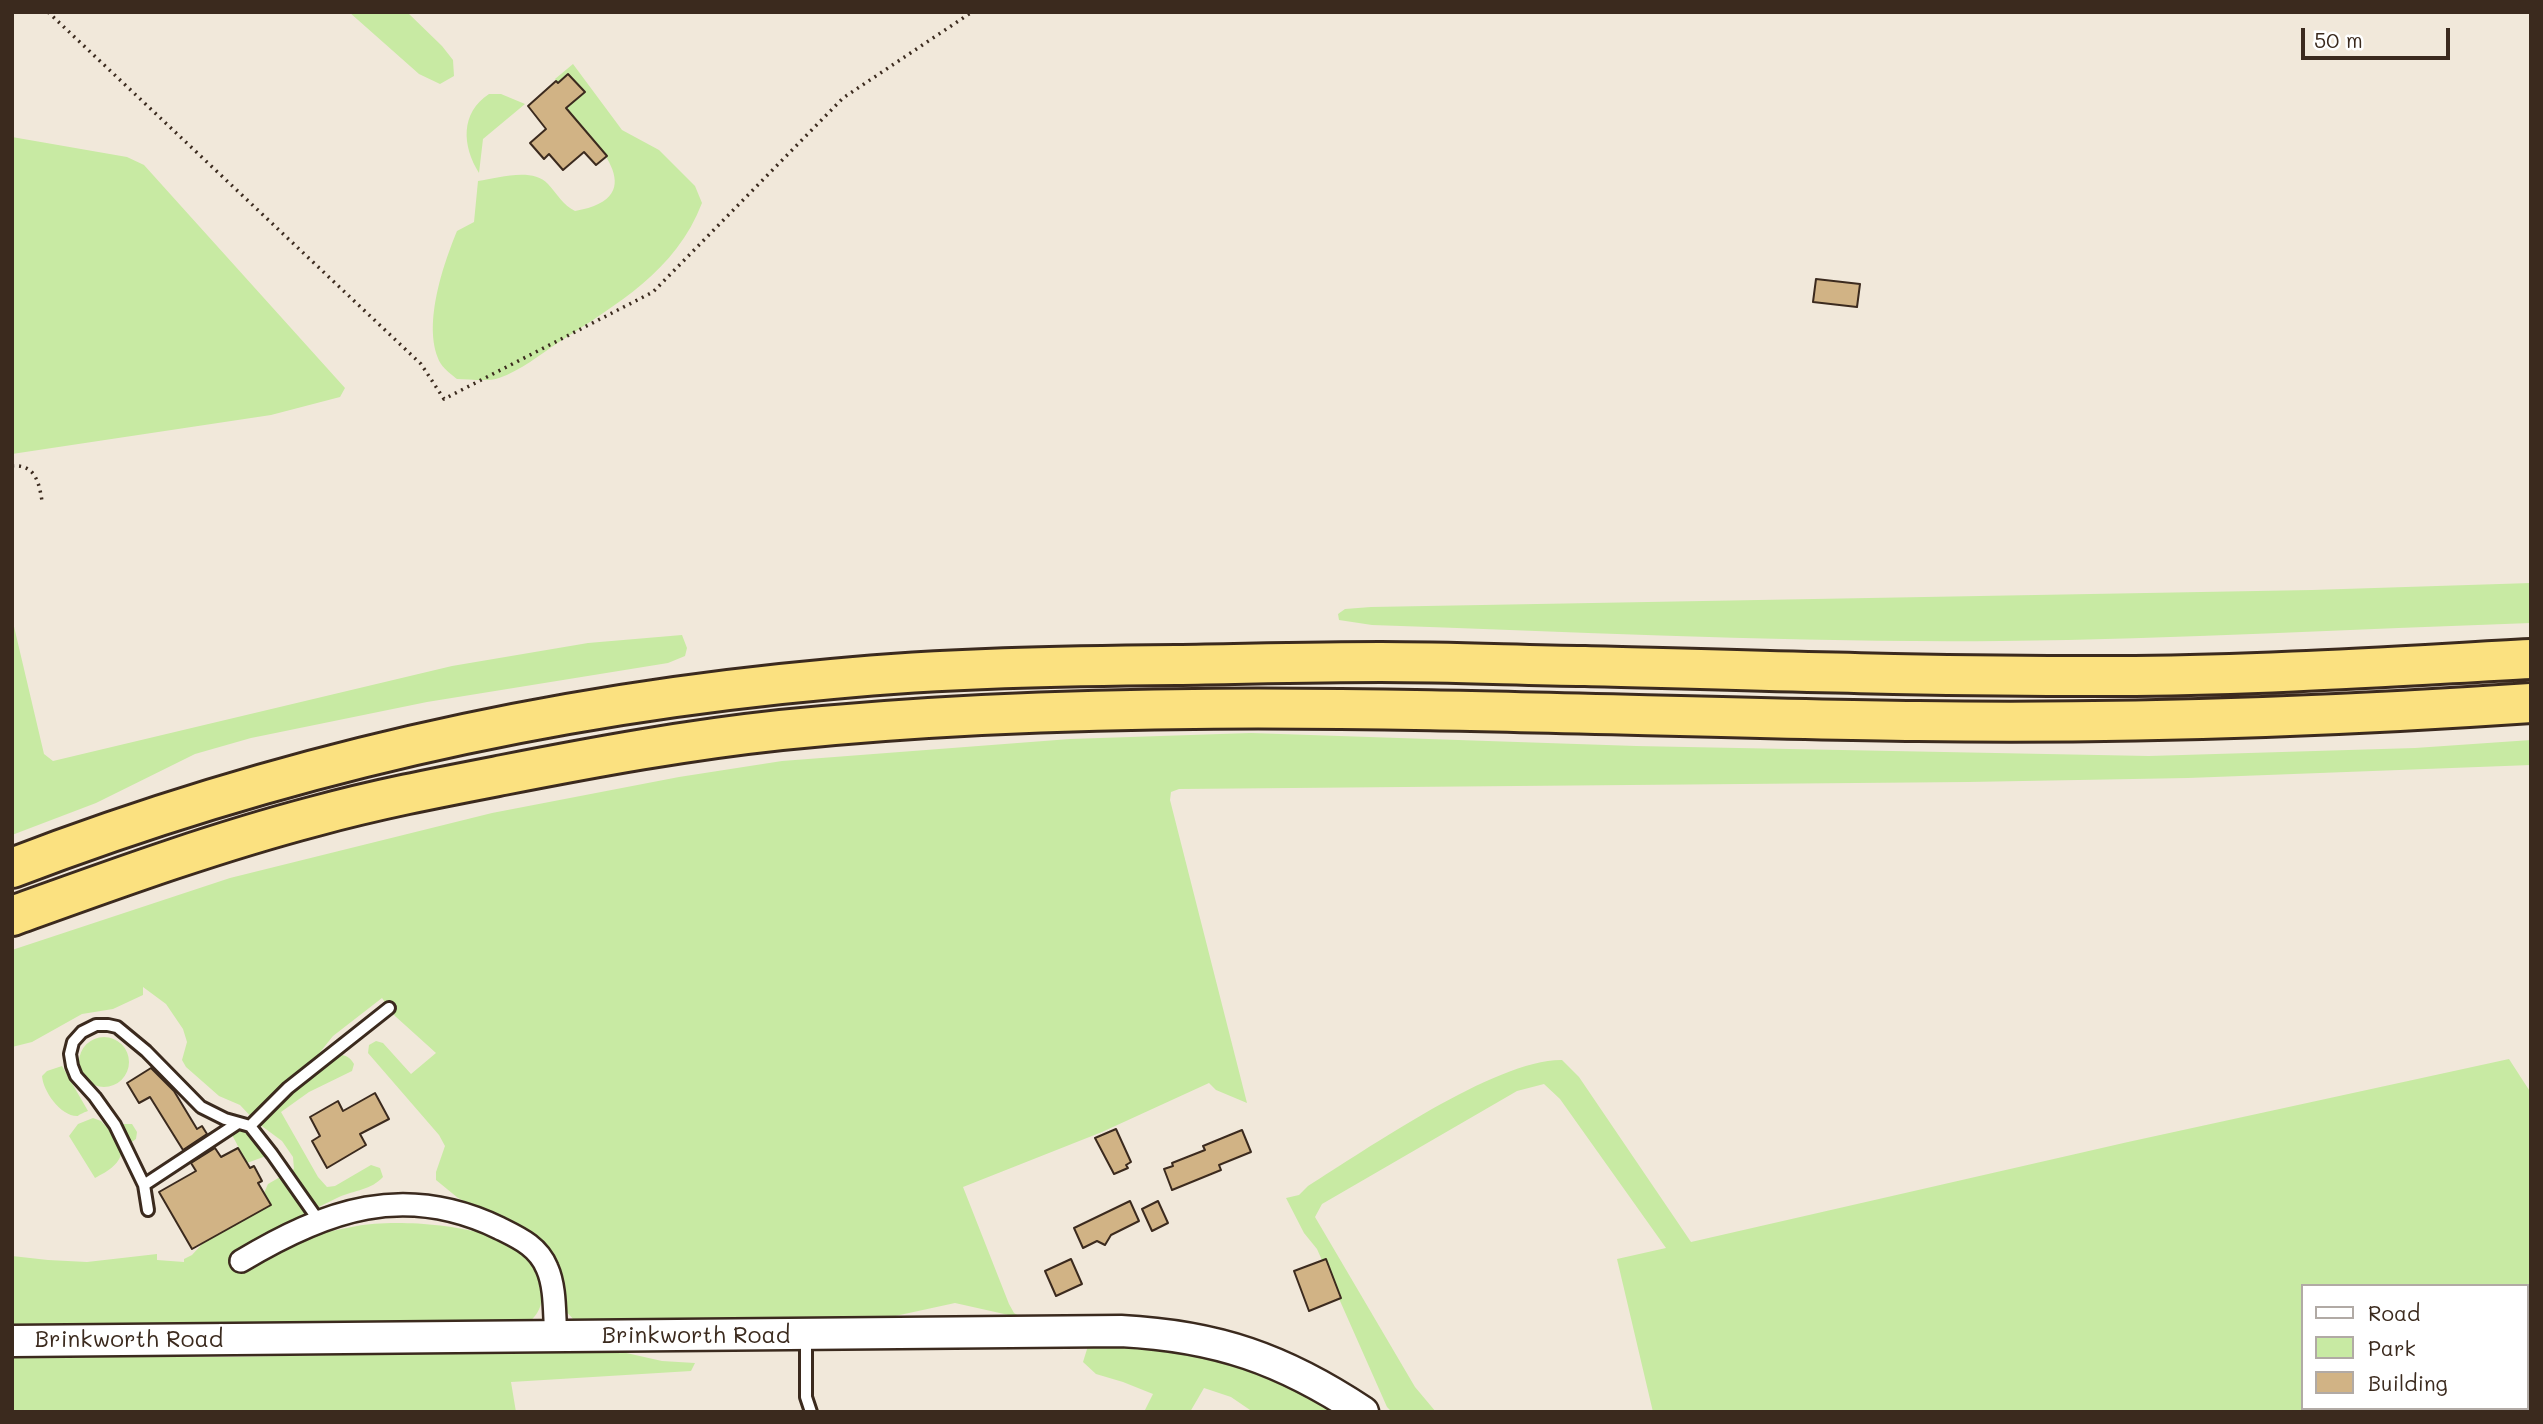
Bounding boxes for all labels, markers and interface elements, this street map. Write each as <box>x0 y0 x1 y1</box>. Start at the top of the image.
scale bar <box>2305 14 2454 58</box>
text: 50 m <box>2314 26 2363 53</box>
legend <box>2302 1284 2529 1410</box>
text: Road <box>2368 1299 2420 1326</box>
street label: Brinkworth Road <box>602 1322 790 1350</box>
street label: Brinkworth Road <box>35 1326 223 1354</box>
text: Park <box>2368 1334 2416 1361</box>
text: Building <box>2368 1369 2448 1396</box>

